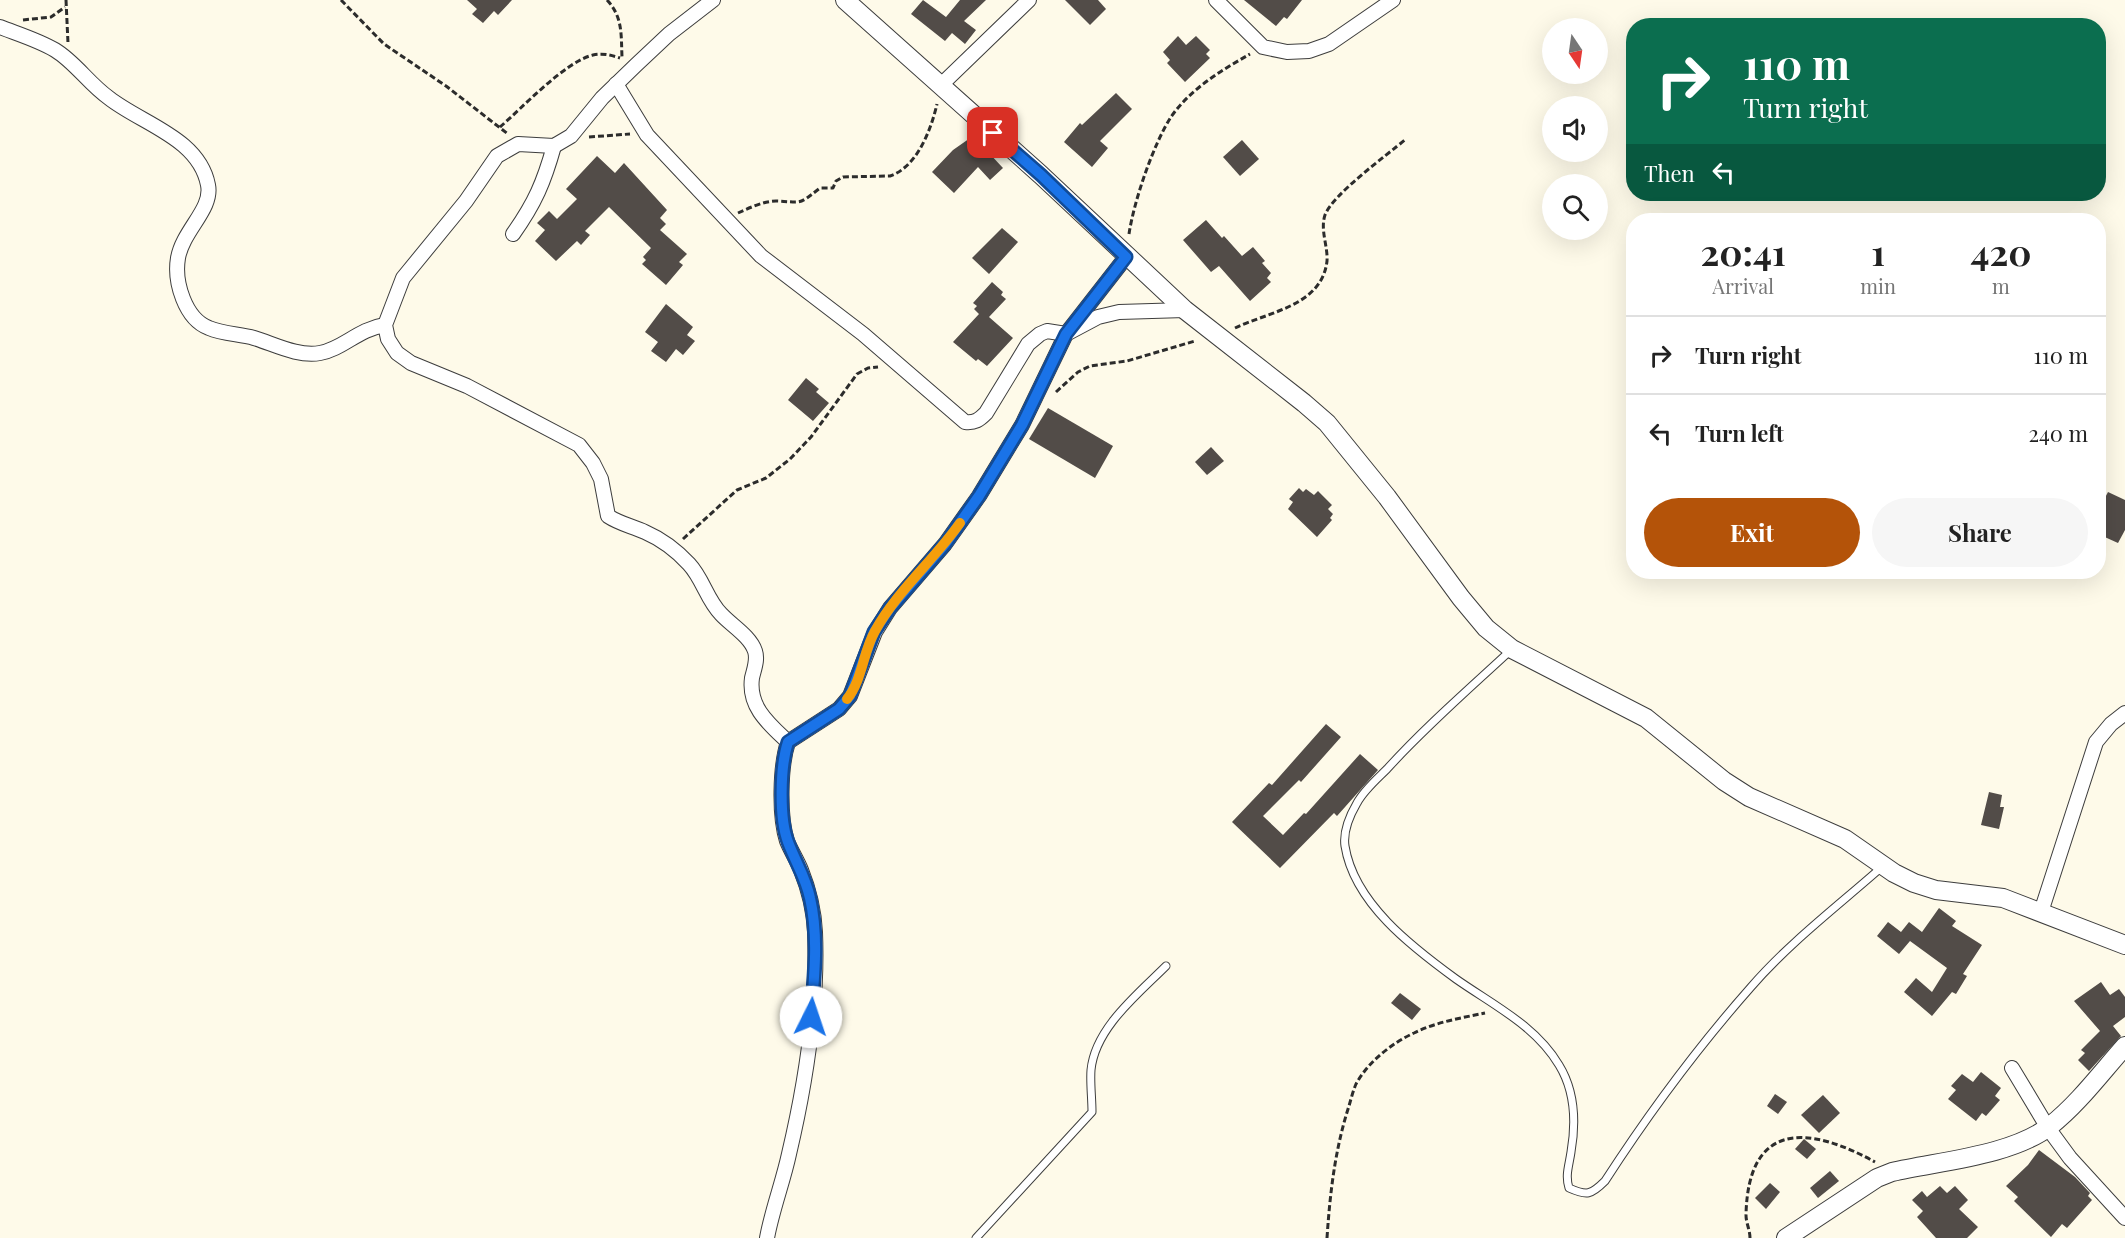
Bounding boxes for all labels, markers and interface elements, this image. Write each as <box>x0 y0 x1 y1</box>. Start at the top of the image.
north arrow <box>1542 18 1608 84</box>
map controls <box>1542 18 1608 240</box>
text: 110 m <box>1743 35 1850 91</box>
icon: right <box>1644 42 1722 120</box>
text: Turn right <box>1743 89 1868 125</box>
button: sound <box>1542 96 1608 162</box>
pin <box>967 107 1018 158</box>
icon: arrive <box>976 116 1009 149</box>
icon: left <box>1707 156 1740 189</box>
text: Then <box>1644 158 1695 188</box>
button: search <box>1542 174 1608 240</box>
text: 20:41 <box>1701 227 1786 275</box>
text: 1 <box>1871 227 1885 275</box>
text: 420 <box>1970 227 2031 275</box>
text: Arrival <box>1712 272 1774 299</box>
text: min <box>1860 272 1896 299</box>
text: m <box>1992 272 2010 299</box>
icon: right <box>1644 339 1677 372</box>
text: Turn right <box>1695 340 1801 370</box>
text: 110 m <box>2034 340 2088 370</box>
icon: left <box>1644 417 1677 450</box>
text: Turn left <box>1695 418 1784 448</box>
text: 240 m <box>2028 418 2088 448</box>
button: Exit <box>1644 498 1860 567</box>
button: Share <box>1872 498 2088 567</box>
position arrow <box>779 985 843 1049</box>

